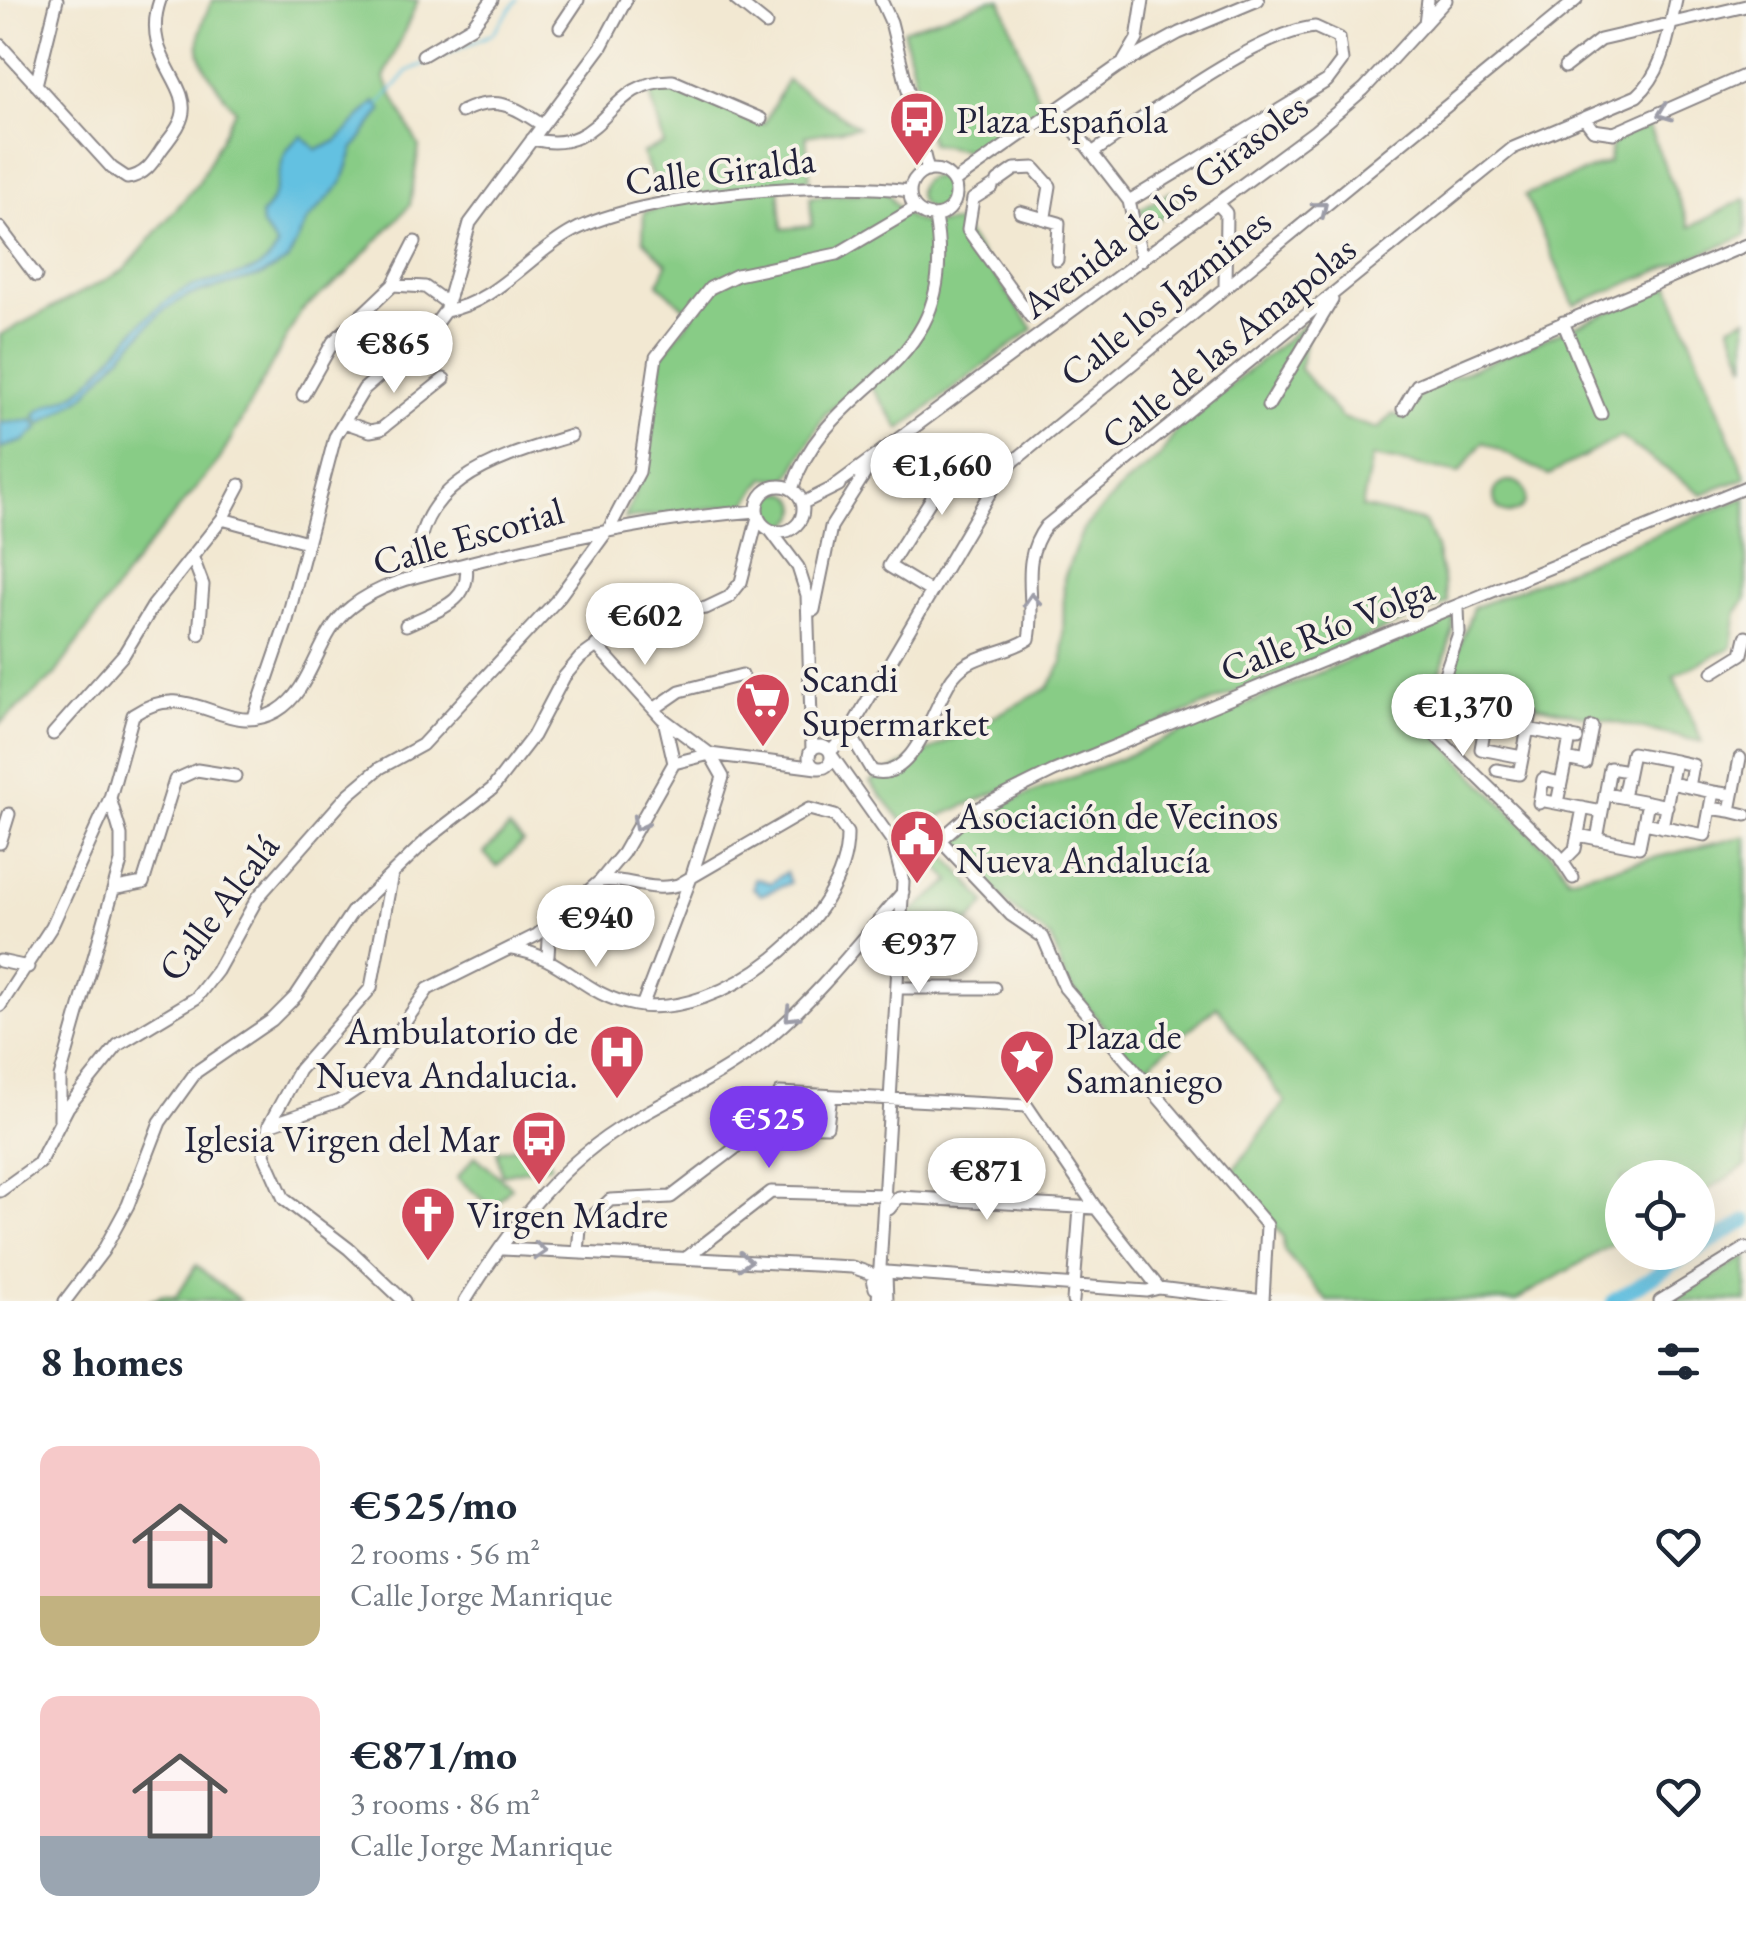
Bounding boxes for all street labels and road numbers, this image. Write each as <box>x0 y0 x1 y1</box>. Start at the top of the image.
street label: Avenida de los Girasoles <box>1010 81 1317 329</box>
street label: Calle Giralda <box>622 134 819 206</box>
street label: Calle los Jazmines <box>1049 197 1281 397</box>
street label: Calle de las Amapolas <box>1091 224 1365 460</box>
street label: Calle Escorial <box>367 485 569 587</box>
street label: Calle Río Volga <box>1213 563 1442 693</box>
street label: Calle Alcalá <box>147 823 290 991</box>

